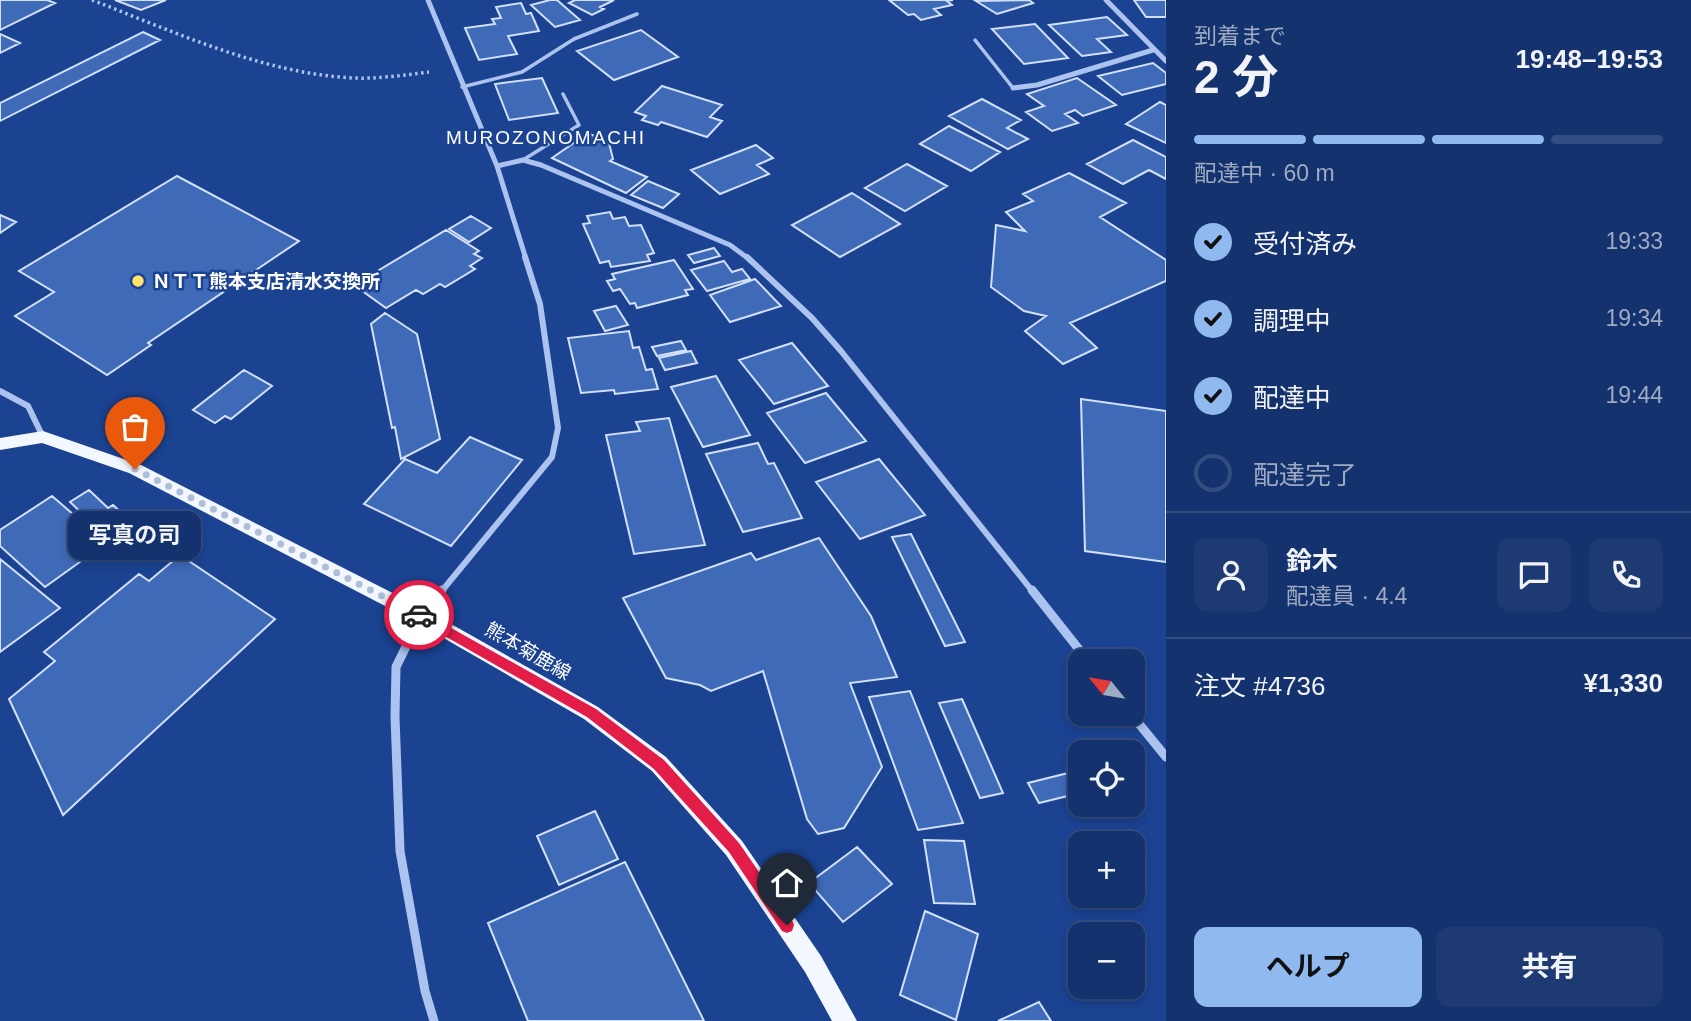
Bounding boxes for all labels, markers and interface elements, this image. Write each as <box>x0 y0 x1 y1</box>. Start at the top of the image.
text: 到着まで <box>1194 23 1286 49</box>
text: 19:48–19:53 <box>1516 44 1663 74</box>
text: 2 分 <box>1194 51 1278 103</box>
district label: MUROZONOMACHI <box>446 127 646 148</box>
text: 配達中 · 60 m <box>1194 160 1335 186</box>
icon: check <box>1194 223 1232 261</box>
text: 19:33 <box>1605 228 1663 254</box>
text: 受付済み <box>1253 229 1357 259</box>
place label: ＮＴＴ熊本支店清水交換所 <box>152 271 380 292</box>
marker: ＮＴＴ熊本支店清水交換所 <box>130 273 146 289</box>
icon: check <box>1194 300 1232 338</box>
text: 19:34 <box>1605 305 1663 331</box>
text: 調理中 <box>1253 306 1331 336</box>
icon: check <box>1194 377 1232 415</box>
text: 19:44 <box>1605 382 1663 408</box>
text: 配達中 <box>1253 383 1331 413</box>
pin <box>105 397 165 469</box>
icon: bag <box>116 408 154 446</box>
text: 配達完了 <box>1253 460 1357 490</box>
callout: 写真の司 <box>68 511 202 560</box>
text: 写真の司 <box>89 522 181 548</box>
button: person <box>1194 538 1268 612</box>
button: chat <box>1497 538 1571 612</box>
button: phone <box>1589 538 1663 612</box>
text: 鈴木 <box>1286 546 1338 576</box>
courier <box>384 580 454 650</box>
text: 配達員 · 4.4 <box>1286 583 1407 609</box>
icon: car <box>400 596 438 634</box>
street label: 熊本菊鹿線 <box>482 618 574 684</box>
north arrow <box>1068 649 1144 726</box>
map controls <box>1068 649 1145 999</box>
text: ¥1,330 <box>1583 668 1663 698</box>
text: 注文 #4736 <box>1194 671 1326 701</box>
button: locate <box>1068 740 1145 817</box>
button: + <box>1068 831 1145 908</box>
pin <box>757 853 817 925</box>
icon: home <box>768 864 806 902</box>
button: − <box>1068 922 1145 999</box>
button: ヘルプ <box>1194 927 1422 1007</box>
button: 共有 <box>1436 927 1663 1007</box>

